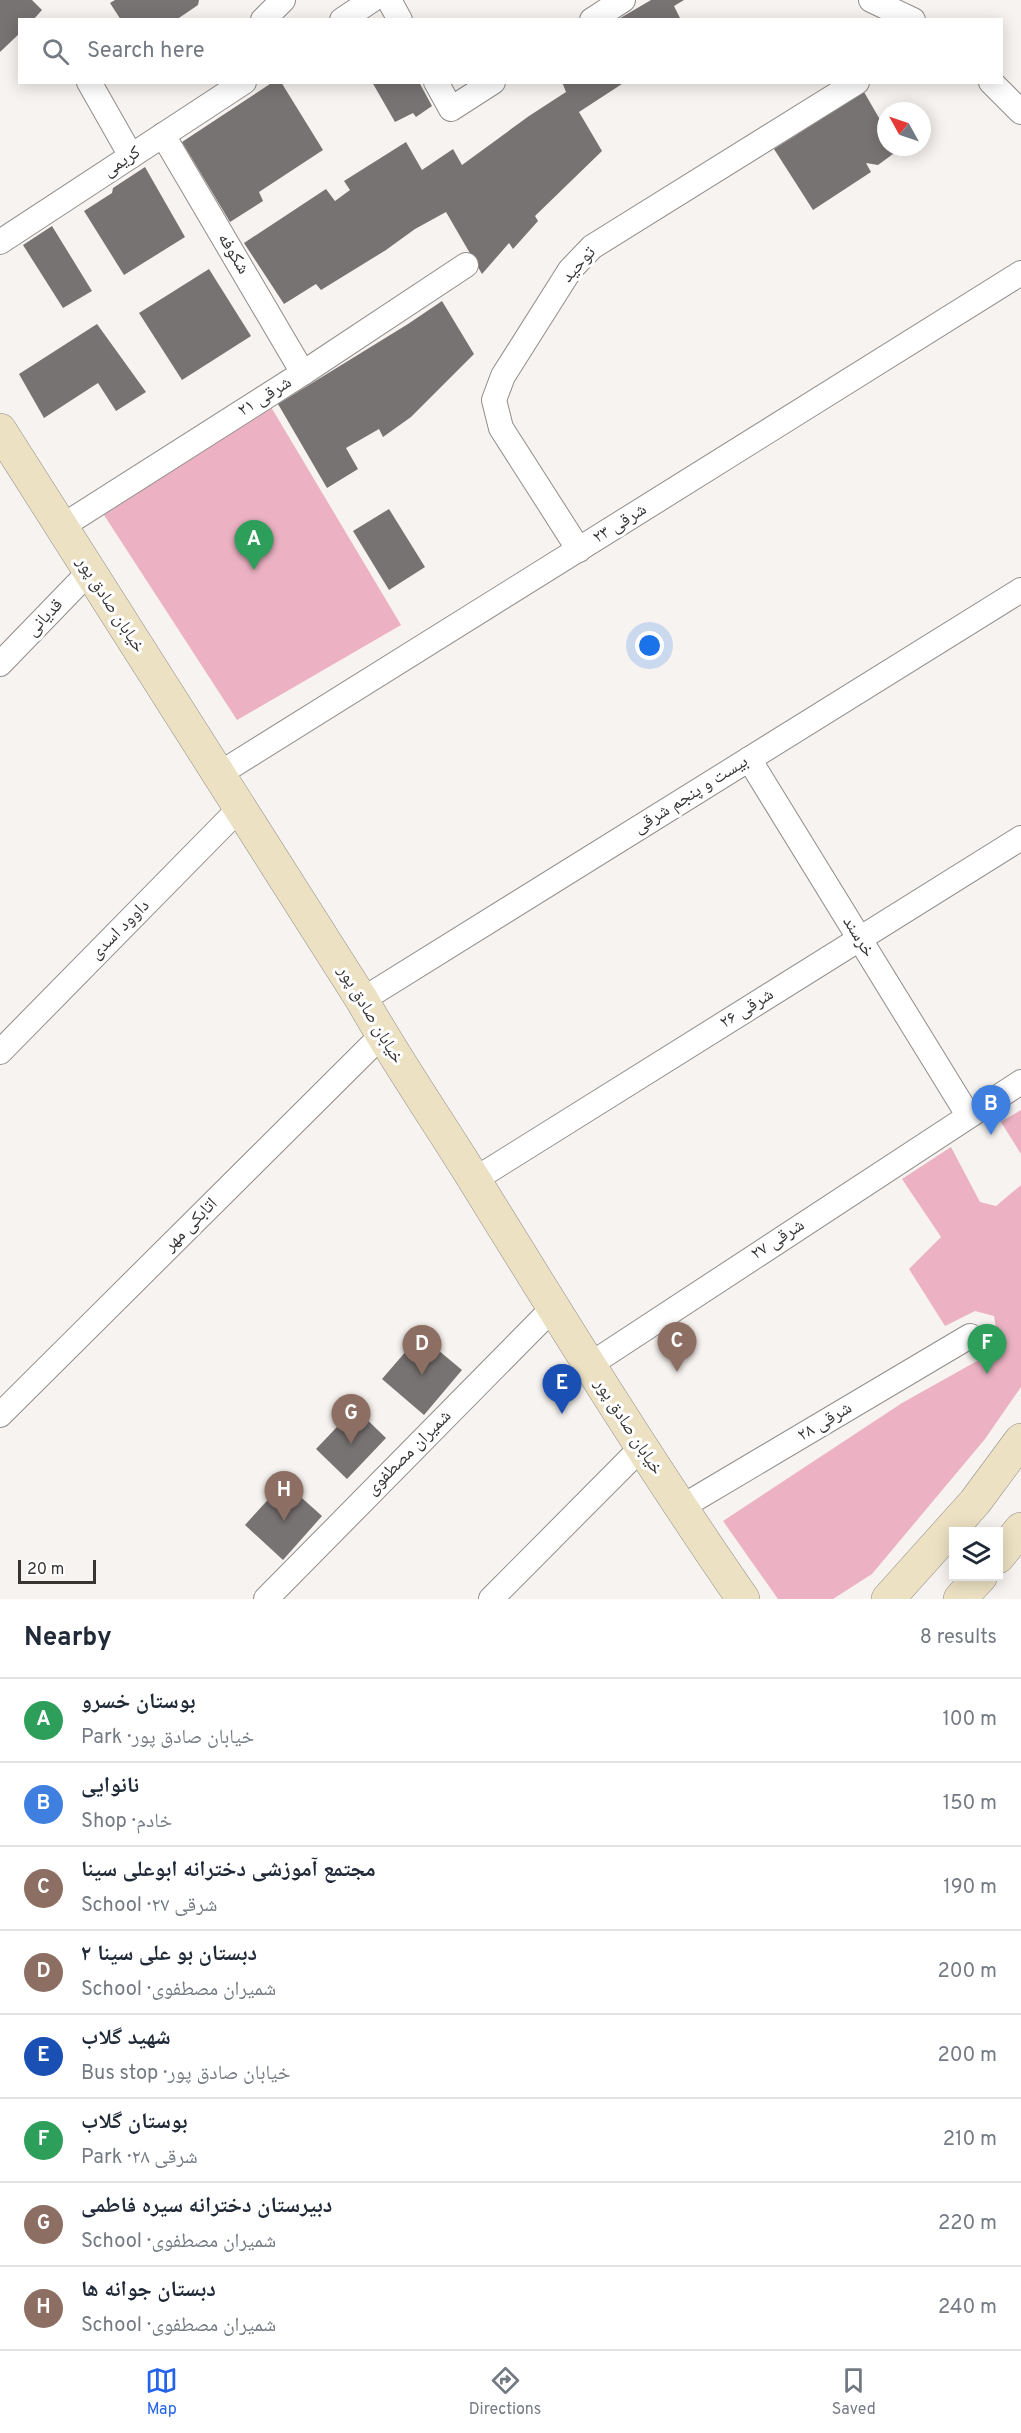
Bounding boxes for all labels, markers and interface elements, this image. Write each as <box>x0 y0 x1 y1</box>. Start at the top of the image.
search box <box>18 18 1003 84</box>
icon: search <box>39 35 72 68</box>
text: Search here <box>87 38 205 65</box>
north arrow <box>877 102 931 156</box>
street label: کریمی <box>99 141 146 183</box>
street label: شکوفه <box>212 229 254 279</box>
street label: توحید <box>557 242 601 288</box>
street label: ۲۱ شرقی <box>234 371 296 423</box>
street label: ۲۳ شرقی <box>589 498 651 550</box>
pin: A <box>234 520 274 570</box>
street label: خیابان صادق پور <box>70 552 150 658</box>
street label: قدیانی <box>21 594 69 642</box>
your location <box>635 631 664 660</box>
street label: بیست و پنجم شرقی <box>629 750 753 840</box>
street label: داوود اسدی <box>85 895 155 965</box>
street label: خرسند <box>836 912 880 962</box>
street label: خیابان صادق پور <box>331 961 408 1068</box>
street label: ۲۶ شرقی <box>716 983 778 1035</box>
pin: B <box>972 1086 1010 1135</box>
street label: اتابکی مهر <box>158 1193 223 1258</box>
street label: ۲۷ شرقی <box>747 1214 809 1266</box>
pin: C <box>658 1322 696 1372</box>
pin: F <box>968 1324 1006 1374</box>
pin: D <box>402 1326 442 1375</box>
pin: E <box>542 1364 582 1414</box>
street label: خیابان صادق پور <box>588 1374 668 1480</box>
pin: G <box>332 1394 370 1444</box>
street label: ۲۸ شرقی <box>794 1397 856 1447</box>
street label: شمیران مصطفوی <box>361 1405 457 1501</box>
pin: H <box>264 1472 304 1521</box>
map controls <box>949 1527 1003 1581</box>
button: layers <box>949 1527 1003 1581</box>
scale bar <box>18 1557 96 1584</box>
text: 20 m <box>27 1560 64 1580</box>
text: Nearby <box>24 1622 112 1655</box>
text: 8 results <box>920 1625 997 1651</box>
text: بوستان خسرو <box>81 1689 195 1716</box>
text: A <box>36 1707 51 1733</box>
text: 100 m <box>942 1707 997 1733</box>
text: Park · خیابان صادق پور <box>81 1725 254 1751</box>
text: نانوایی <box>81 1773 139 1800</box>
text: B <box>37 1791 50 1817</box>
text: 150 m <box>943 1791 997 1817</box>
text: Shop · خادم <box>81 1809 172 1835</box>
text: مجتمع آموزشی دخترانه ابوعلی سینا <box>81 1857 376 1884</box>
text: C <box>37 1875 50 1901</box>
text: 190 m <box>943 1875 997 1901</box>
text: School · ۲۷ شرقی <box>81 1893 218 1919</box>
text: دبستان بو علی سینا ۲ <box>81 1941 257 1968</box>
text: D <box>36 1959 51 1985</box>
text: 200 m <box>938 1959 997 1985</box>
text: School · شمیران مصطفوی <box>81 1977 276 2003</box>
text: شهید گلاب <box>81 2025 171 2052</box>
text: E <box>37 2043 50 2069</box>
text: 200 m <box>938 2043 997 2069</box>
text: Bus stop · خیابان صادق پور <box>81 2061 290 2087</box>
text: بوستان گلاب <box>81 2109 188 2136</box>
text: F <box>38 2127 49 2153</box>
text: 210 m <box>943 2127 997 2153</box>
text: Park · ۲۸ شرقی <box>81 2145 198 2171</box>
text: دبیرستان دخترانه سیره فاطمی <box>81 2193 332 2220</box>
text: G <box>37 2211 50 2237</box>
text: 220 m <box>938 2211 997 2237</box>
text: School · شمیران مصطفوی <box>81 2229 276 2255</box>
text: دبستان جوانه ها <box>81 2277 216 2304</box>
text: H <box>36 2295 51 2321</box>
text: 240 m <box>938 2295 997 2321</box>
text: School · شمیران مصطفوی <box>81 2313 276 2339</box>
tab: Map <box>145 2364 178 2420</box>
tab: Directions <box>469 2364 541 2420</box>
tab: Saved <box>832 2364 876 2420</box>

